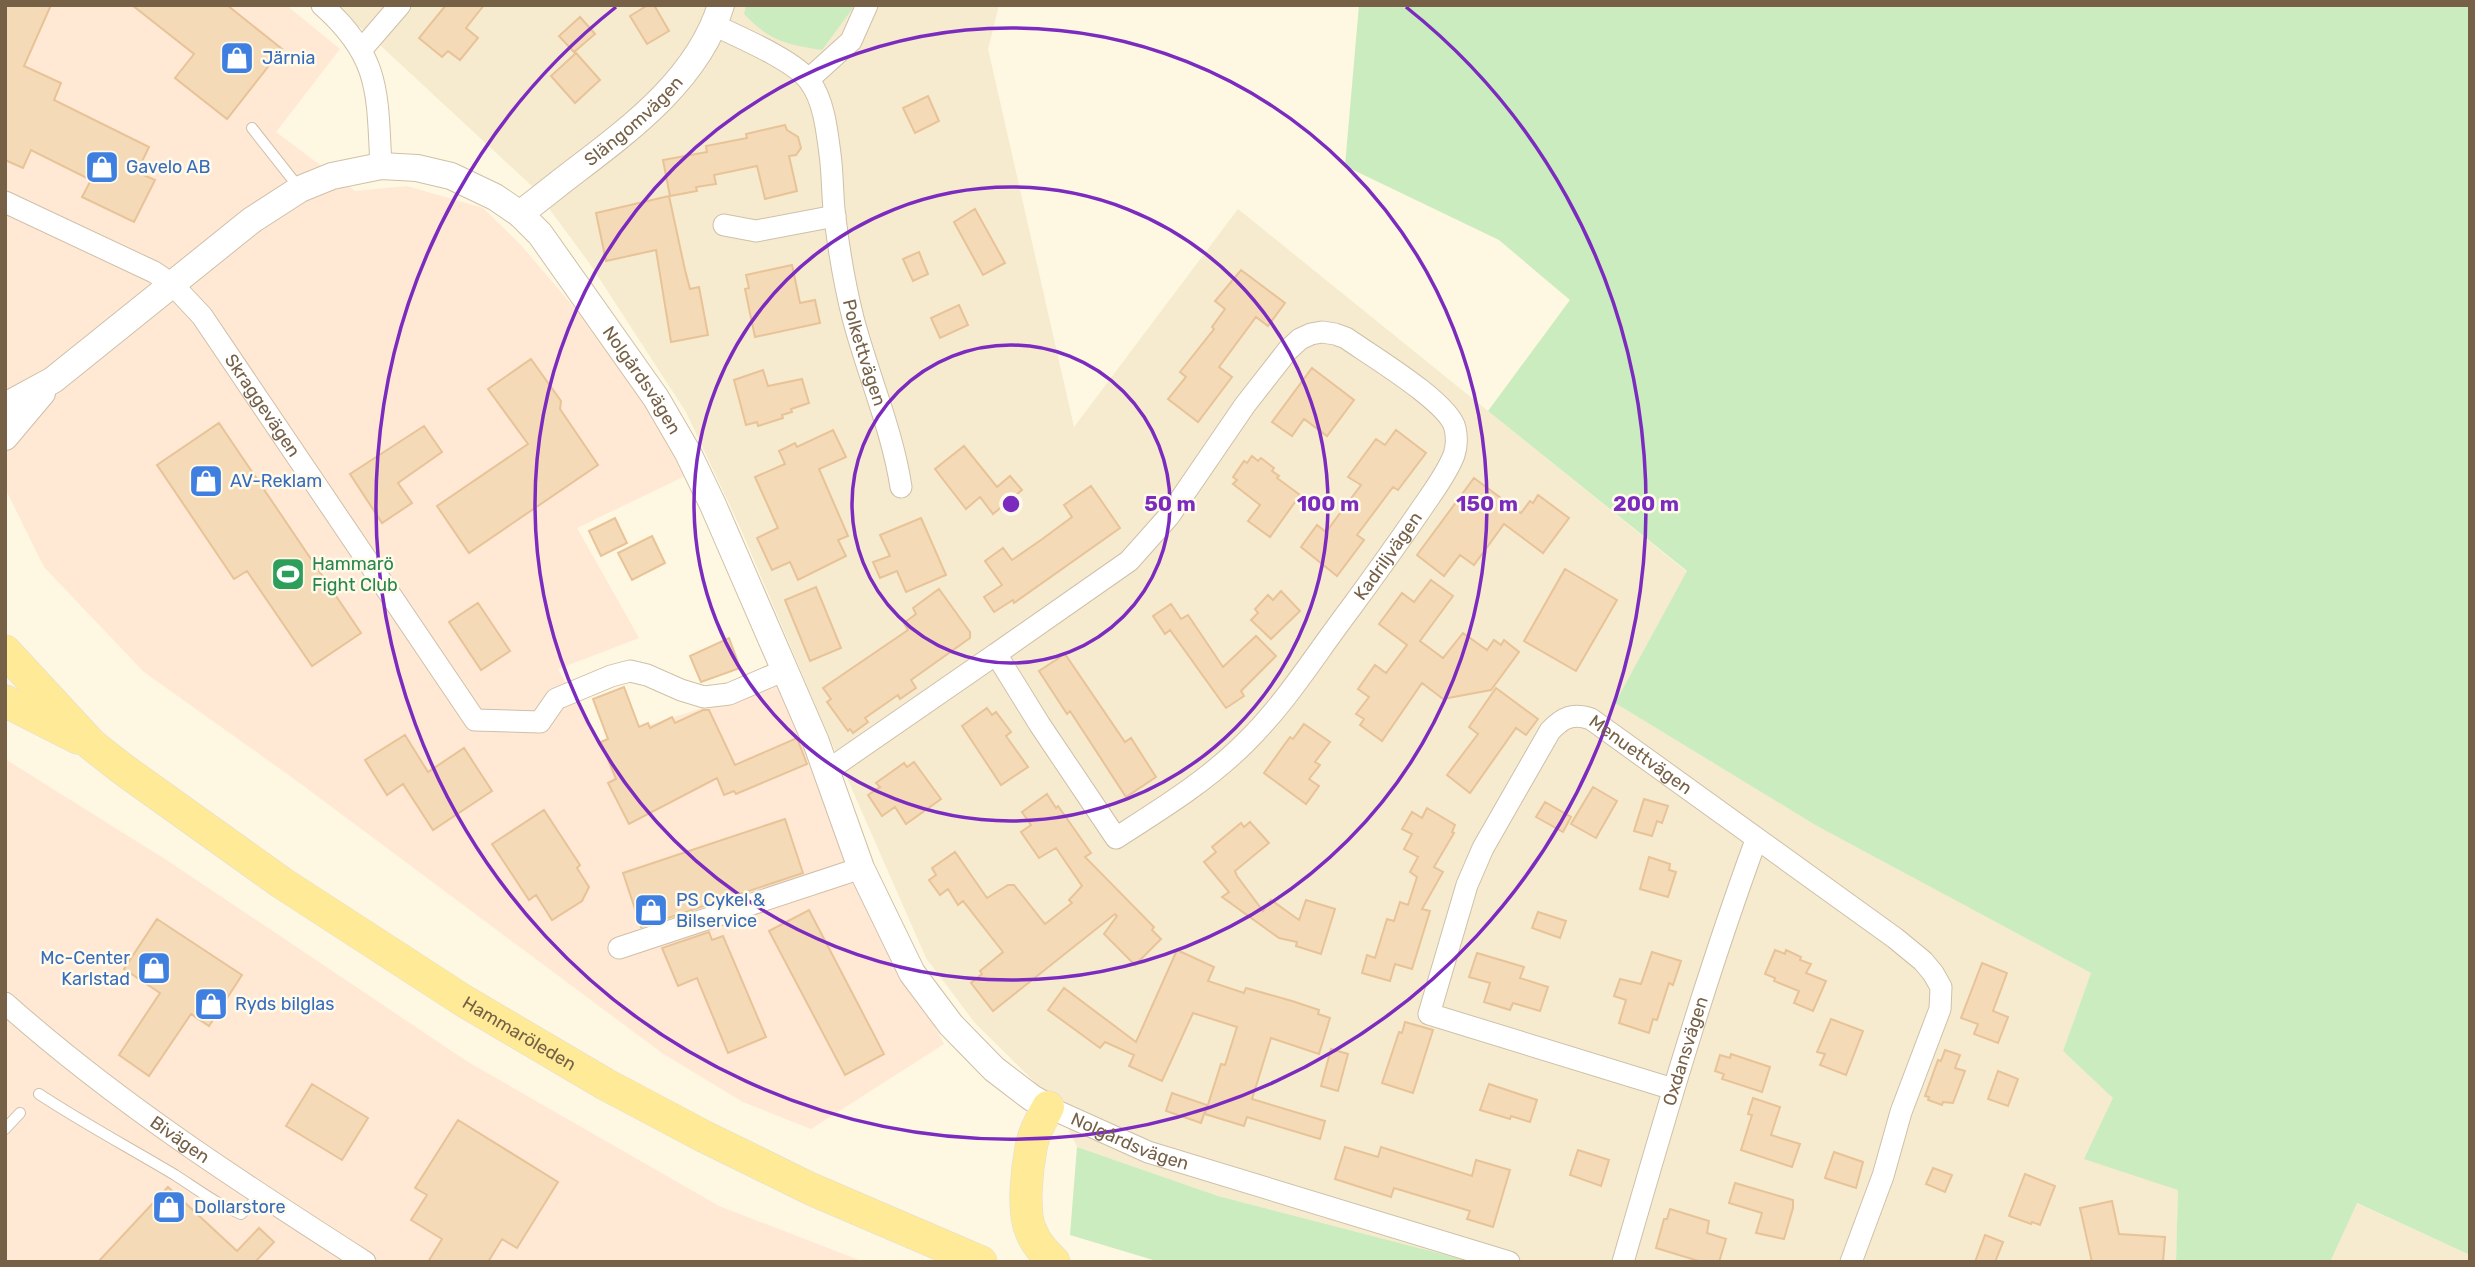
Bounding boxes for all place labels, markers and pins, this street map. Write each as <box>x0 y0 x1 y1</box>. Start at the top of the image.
shop icon: Järnia <box>218 39 256 77</box>
place label: Järnia <box>262 47 315 69</box>
shop icon: Gavelo AB <box>83 148 121 186</box>
place label: Gavelo AB <box>126 156 210 178</box>
shop icon: AV-Reklam <box>187 462 225 500</box>
place label: AV-Reklam <box>230 470 322 492</box>
centre of rings <box>999 492 1023 516</box>
place label: Hammarö Fight Club <box>312 553 398 596</box>
sports icon: Hammarö Fight Club <box>269 555 307 593</box>
place label: PS Cykel & Bilservice <box>676 889 766 932</box>
shop icon: PS Cykel & Bilservice <box>632 891 670 929</box>
place label: Mc-Center Karlstad <box>40 947 130 990</box>
shop icon: Mc-Center Karlstad <box>135 949 173 987</box>
shop icon: Ryds bilglas <box>192 985 230 1023</box>
place label: Ryds bilglas <box>235 993 334 1015</box>
shop icon: Dollarstore <box>150 1188 188 1226</box>
place label: Dollarstore <box>194 1196 286 1218</box>

